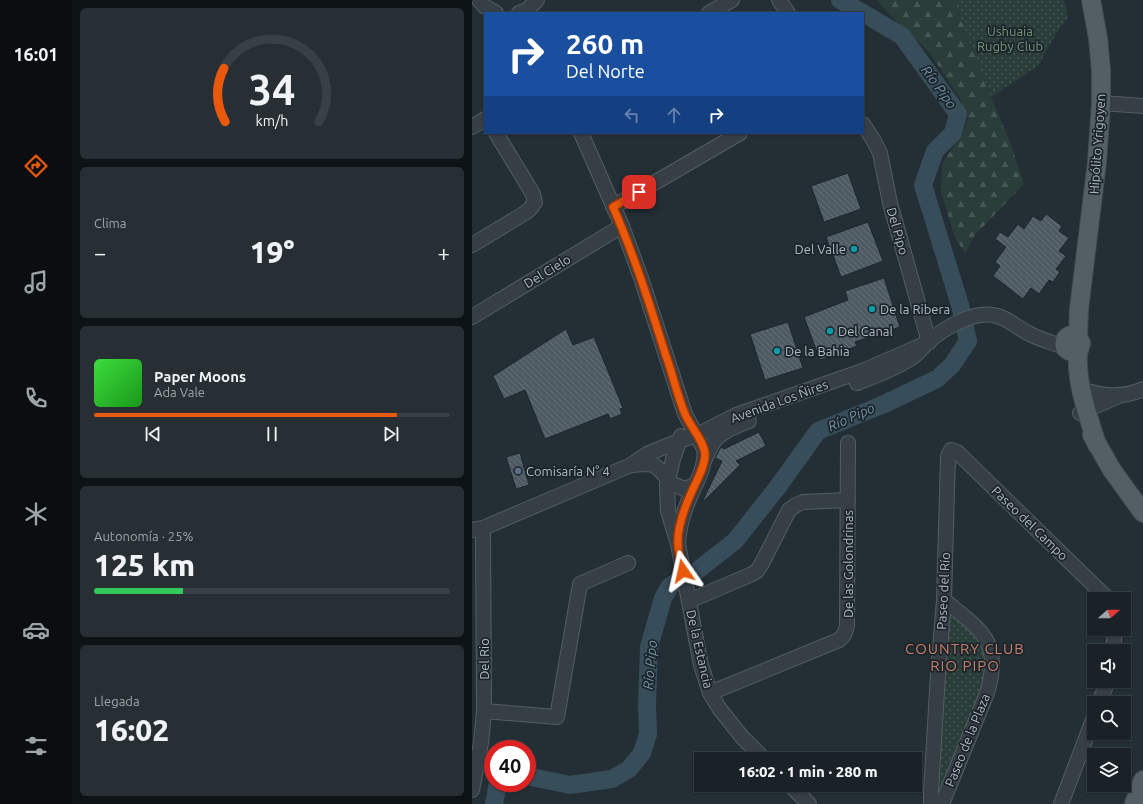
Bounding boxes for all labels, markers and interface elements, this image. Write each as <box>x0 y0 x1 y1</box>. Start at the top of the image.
park label: Ushuaia Rugby Club <box>977 24 1043 53</box>
icon: right <box>500 28 552 80</box>
text: 260 m <box>566 28 644 59</box>
text: 16:01 <box>13 44 59 64</box>
text: Del Norte <box>566 61 645 81</box>
water label: Río Pipo <box>918 62 960 112</box>
text: 34 <box>249 65 295 112</box>
street label: Hipólito Yrigoyen <box>1087 93 1107 195</box>
icon: left <box>621 104 643 126</box>
icon: ahead <box>663 104 685 126</box>
icon: right <box>705 104 727 126</box>
text: km/h <box>256 112 288 128</box>
icon: directions <box>22 152 50 180</box>
pin <box>622 175 656 209</box>
icon: arrive <box>628 181 650 203</box>
street label: Del Pipo <box>885 206 911 256</box>
text: Clima <box>94 216 126 230</box>
text: 19° <box>250 235 294 269</box>
text: − <box>94 240 106 265</box>
text: + <box>438 240 450 265</box>
place label: Del Valle <box>795 242 846 256</box>
marker: Del Valle <box>849 244 859 254</box>
street label: Del Cielo <box>521 252 573 290</box>
icon: music <box>22 268 50 296</box>
place label: De la Ribera <box>880 302 950 316</box>
marker: De la Ribera <box>867 304 877 314</box>
place label: Del Canal <box>838 324 894 338</box>
marker: Del Canal <box>825 326 835 336</box>
place label: De la Bahia <box>785 344 850 358</box>
marker: De la Bahia <box>772 346 782 356</box>
text: Paper Moons <box>154 368 246 385</box>
street label: Avenida Los Ñires <box>728 377 830 425</box>
icon: phone <box>22 384 50 412</box>
text: Ada Vale <box>154 385 205 399</box>
water label: Río Pipo <box>825 399 877 434</box>
icon: previous <box>142 423 164 445</box>
icon: pause <box>261 423 283 445</box>
icon: next <box>380 423 402 445</box>
place label: Comisaría N° 4 <box>526 464 610 478</box>
marker: Comisaría N° 4 <box>513 466 523 476</box>
street label: Paseo del Campo <box>989 483 1071 563</box>
icon: climate <box>22 500 50 528</box>
street label: De las Golondrinas <box>841 510 855 618</box>
text: Autonomía · 25% <box>94 529 193 543</box>
text: 125 km <box>94 548 195 582</box>
position arrow <box>662 550 704 592</box>
street label: Paseo del Río <box>934 552 952 630</box>
north arrow <box>1087 592 1131 636</box>
map controls <box>1087 592 1131 792</box>
street label: De la Estancia <box>684 608 716 690</box>
icon: car <box>22 616 50 644</box>
street label: Del Rio <box>477 638 491 680</box>
water label: Río Pipo <box>640 639 660 690</box>
district label: COUNTRY CLUB RIO PIPO <box>905 640 1025 674</box>
button: sound <box>1087 644 1131 688</box>
street label: Paseo de la Plaza <box>942 691 992 789</box>
text: Llegada <box>94 694 140 708</box>
button: search <box>1087 696 1131 740</box>
text: 16:02 <box>94 713 169 747</box>
icon: filters <box>22 732 50 760</box>
speed limit sign: 40 <box>484 740 536 792</box>
button: layers <box>1087 748 1131 792</box>
text: 16:02 · 1 min · 280 m <box>738 763 878 780</box>

